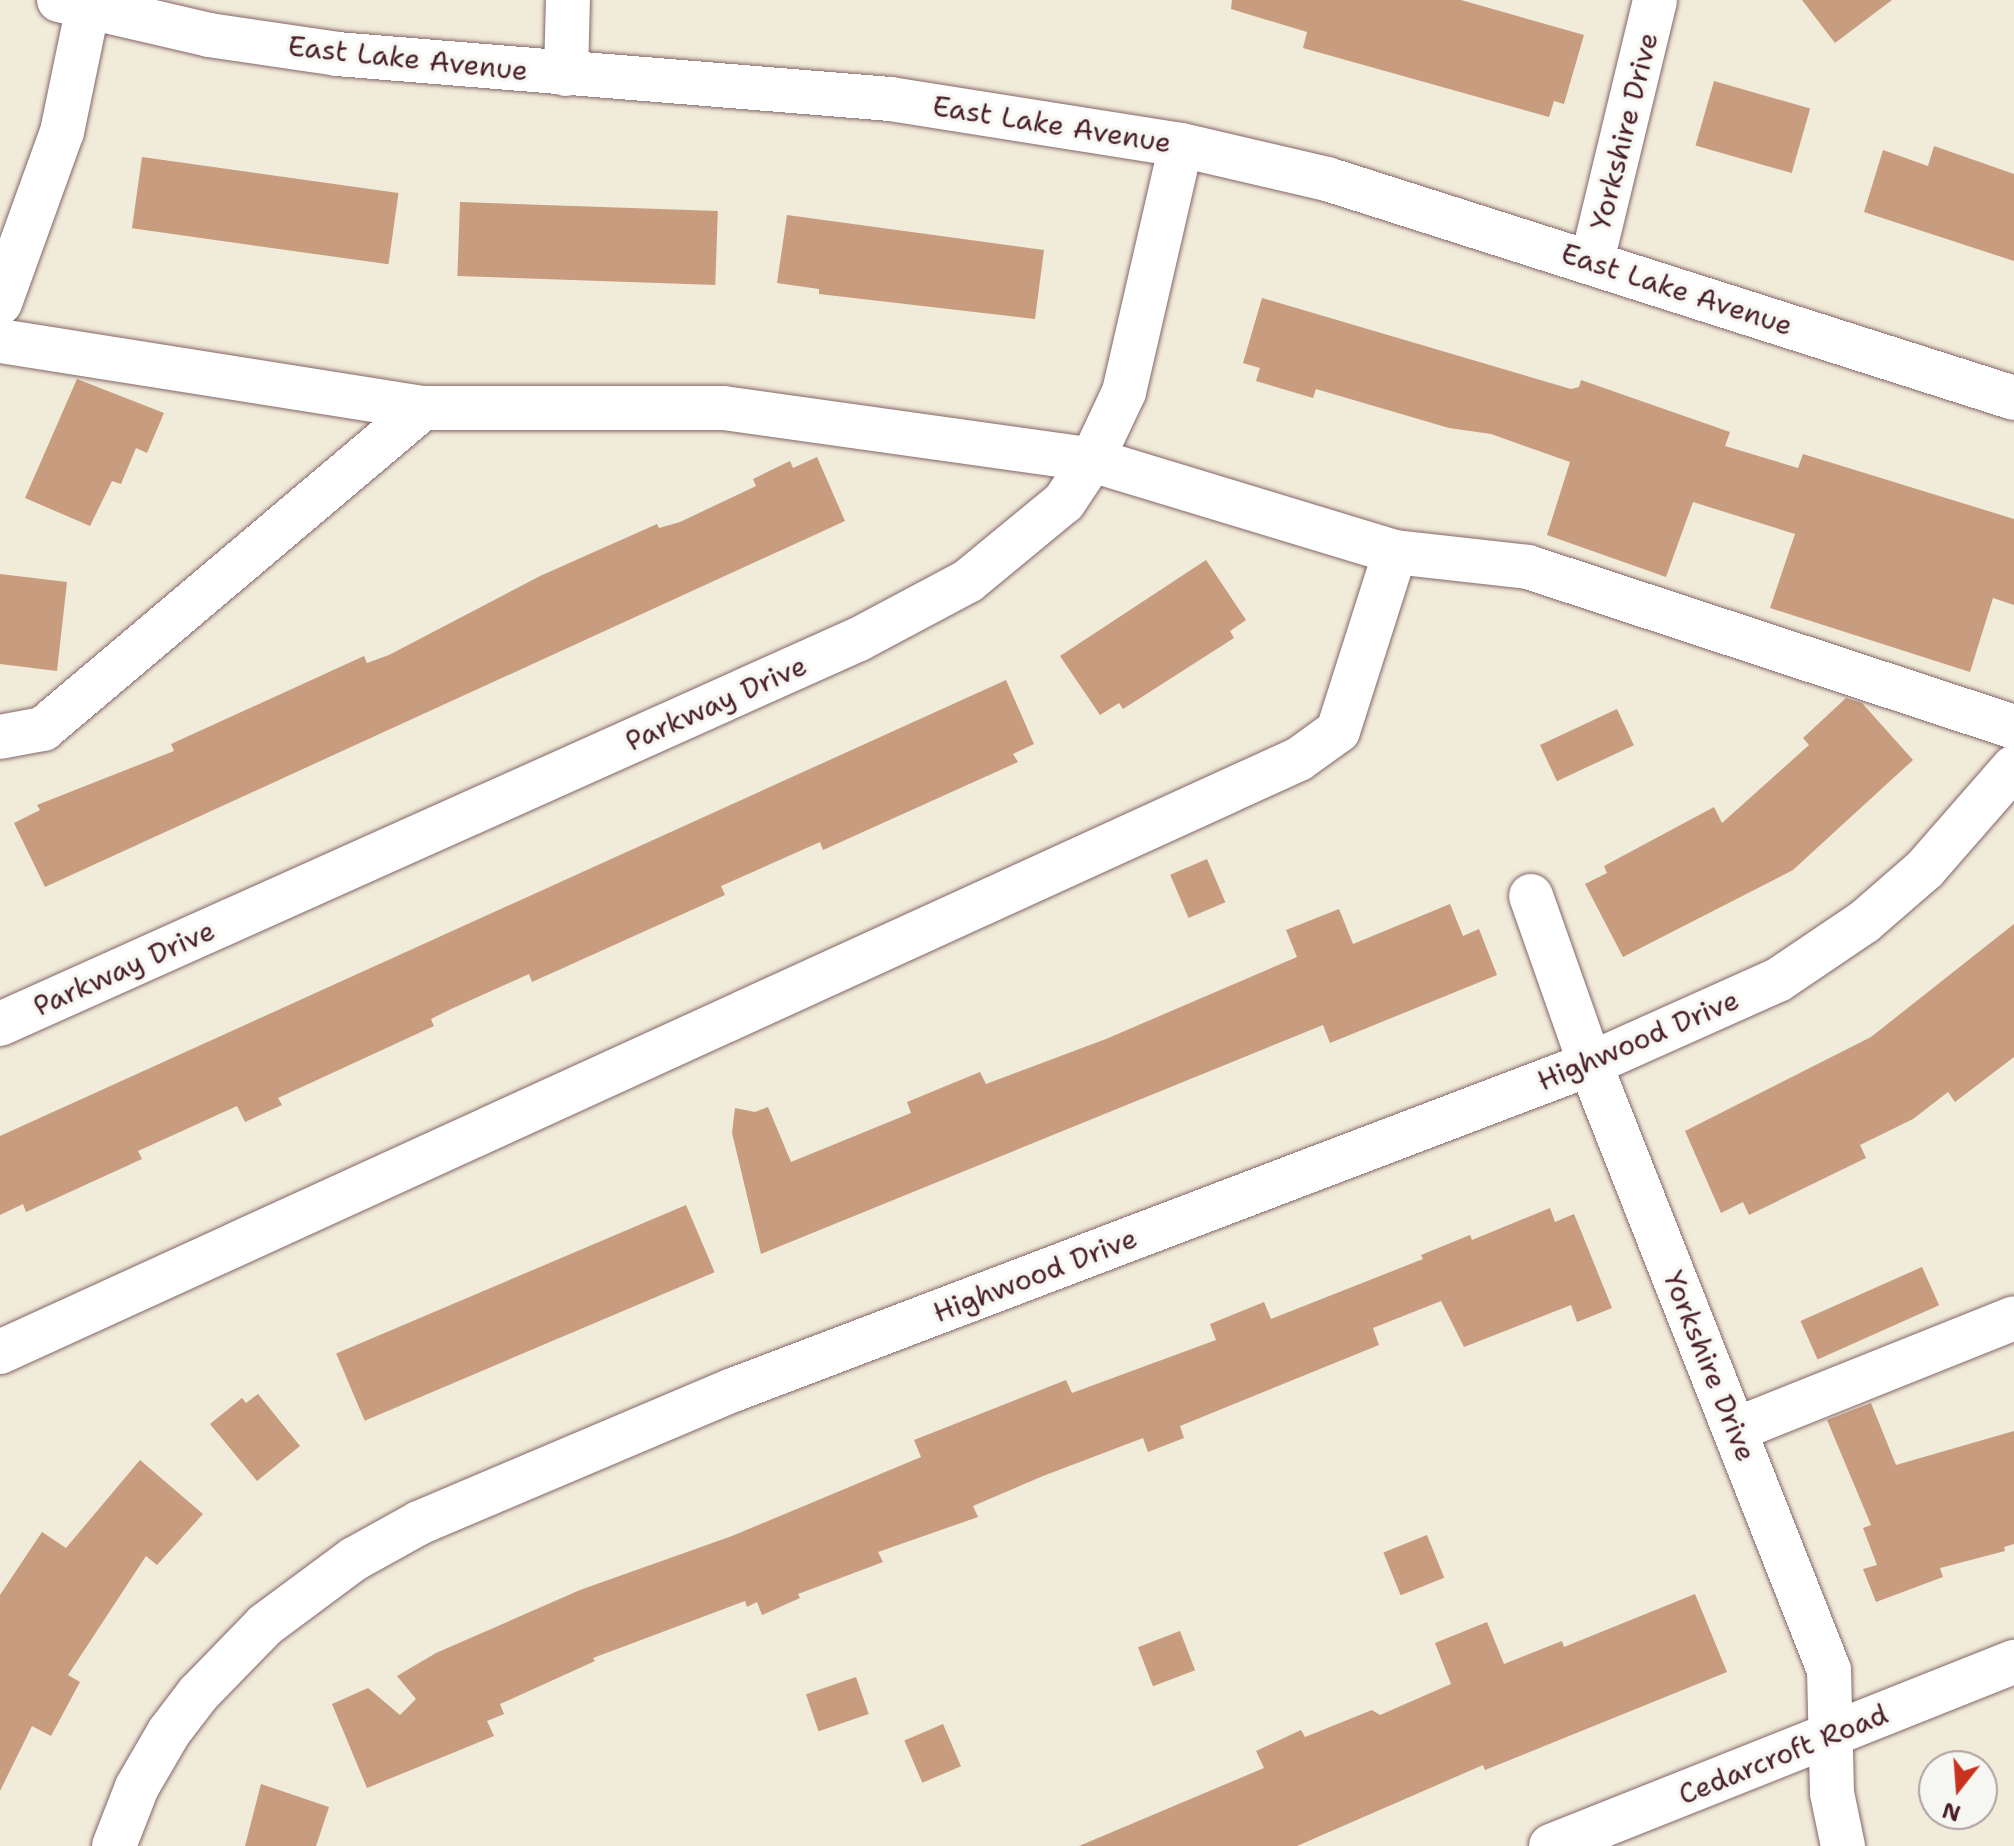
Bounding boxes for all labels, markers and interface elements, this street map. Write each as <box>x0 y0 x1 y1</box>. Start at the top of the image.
street label: East Lake Avenue <box>286 29 530 87</box>
street label: Yorkshire Drive <box>1583 29 1665 233</box>
street label: East Lake Avenue <box>930 89 1174 159</box>
street label: East Lake Avenue <box>1557 236 1797 342</box>
street label: Parkway Drive <box>620 648 812 758</box>
street label: Parkway Drive <box>28 913 220 1023</box>
street label: Highwood Drive <box>1532 982 1744 1098</box>
street label: Highwood Drive <box>928 1221 1142 1329</box>
street label: Yorkshire Drive <box>1657 1266 1763 1466</box>
street label: Cedarcroft Road <box>1673 1697 1893 1811</box>
north arrow <box>1918 1750 1998 1830</box>
text: N <box>1939 1795 1964 1828</box>

